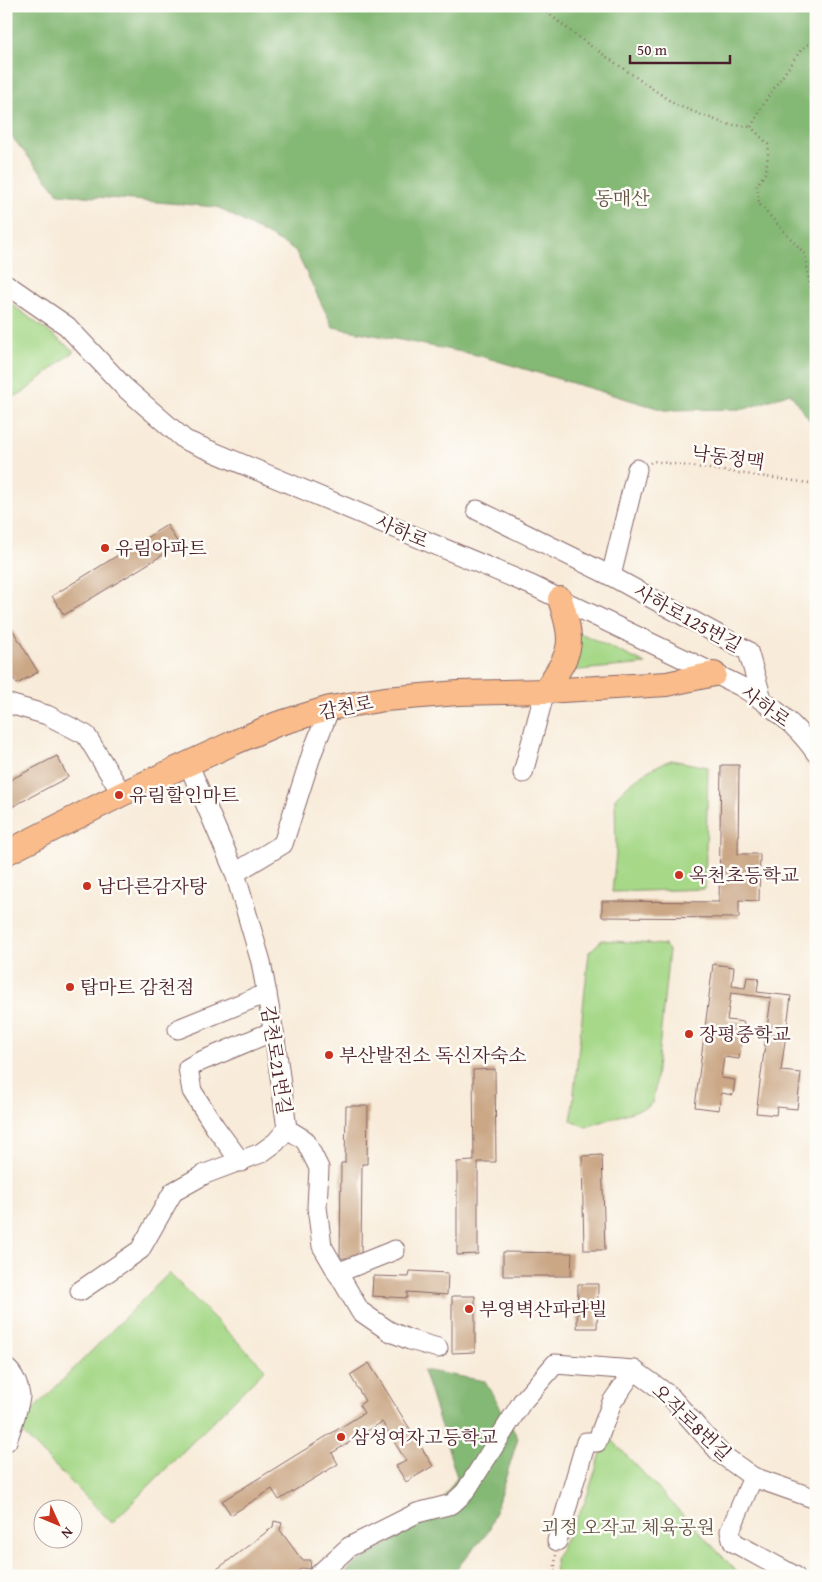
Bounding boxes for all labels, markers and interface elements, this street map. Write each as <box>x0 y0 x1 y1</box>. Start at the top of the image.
scale bar <box>630 32 730 64</box>
text: 50 m <box>637 39 668 60</box>
park label: 동매산 <box>594 184 650 212</box>
street label: 낙동정맥 <box>690 438 766 476</box>
street label: 사하로 <box>371 507 433 555</box>
place label: 유림아파트 <box>115 534 207 562</box>
marker: 유림아파트 <box>99 542 111 554</box>
street label: 사하로125번길 <box>629 577 747 659</box>
street label: 사하로 <box>735 678 797 734</box>
street label: 감천로 <box>316 688 376 726</box>
place label: 유림할인마트 <box>129 781 239 809</box>
marker: 유림할인마트 <box>113 789 125 801</box>
place label: 옥천초등학교 <box>689 861 799 889</box>
marker: 옥천초등학교 <box>673 869 685 881</box>
place label: 남다른감자탕 <box>97 872 208 900</box>
marker: 남다른감자탕 <box>81 880 93 892</box>
place label: 탑마트 감천점 <box>80 973 194 1001</box>
marker: 탑마트 감천점 <box>64 981 76 993</box>
street label: 감천로21번길 <box>255 1003 299 1117</box>
place label: 장평중학교 <box>699 1020 791 1048</box>
marker: 장평중학교 <box>683 1028 695 1040</box>
place label: 부산발전소 독신자숙소 <box>339 1041 527 1069</box>
marker: 부산발전소 독신자숙소 <box>323 1049 335 1061</box>
place label: 부영벽산파라빌 <box>479 1295 607 1323</box>
marker: 부영벽산파라빌 <box>463 1303 475 1315</box>
street label: 오작로8번길 <box>646 1377 738 1467</box>
place label: 삼성여자고등학교 <box>351 1423 498 1451</box>
marker: 삼성여자고등학교 <box>335 1431 347 1443</box>
north arrow <box>32 1500 82 1550</box>
park label: 괴정 오작교 체육공원 <box>541 1513 715 1541</box>
text: N <box>56 1523 78 1544</box>

